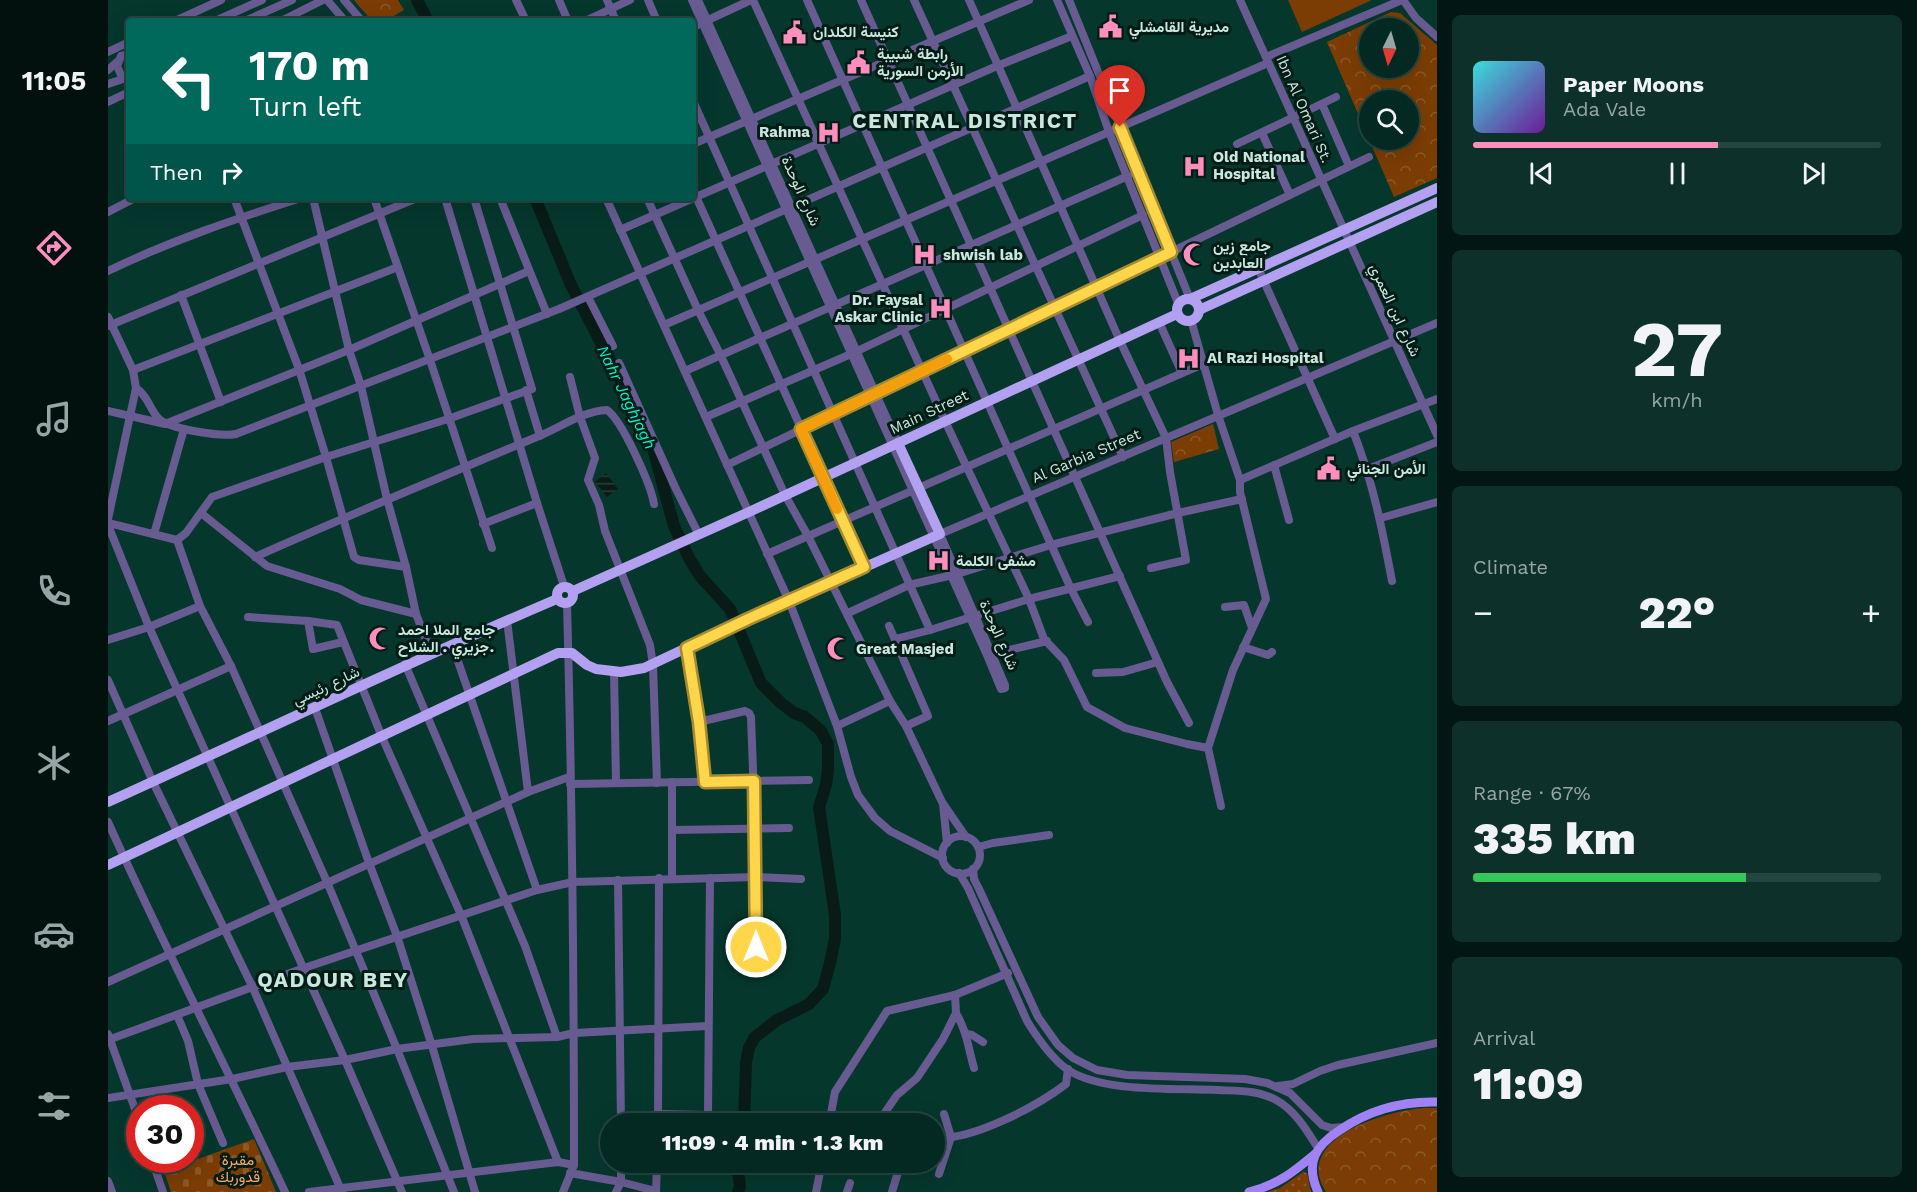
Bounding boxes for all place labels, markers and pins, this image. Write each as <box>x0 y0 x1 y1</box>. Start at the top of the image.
public building icon: مديرية القامشلي <box>1098 14 1124 40</box>
place label: مديرية القامشلي <box>1129 18 1229 40</box>
public building icon: كنيسة الكلدان <box>782 19 808 45</box>
place label: كنيسة الكلدان <box>813 23 899 41</box>
place label: رابطة شبيبة اﻷرمن السورية <box>877 45 964 80</box>
public building icon: رابطة شبيبة اﻷرمن السورية <box>846 50 872 76</box>
pin <box>1094 65 1145 127</box>
hospital icon: Rahma <box>815 119 841 145</box>
place label: Rahma <box>759 123 810 141</box>
place label: Old National Hospital <box>1213 148 1305 183</box>
hospital icon: Old National Hospital <box>1182 153 1208 179</box>
place label: جامع زين العابدين <box>1213 237 1271 272</box>
hospital icon: shwish lab <box>912 242 938 268</box>
mosque icon: جامع زين العابدين <box>1182 242 1208 268</box>
place label: shwish lab <box>943 246 1023 264</box>
place label: Dr. Faysal Askar Clinic <box>835 291 923 326</box>
hospital icon: Dr. Faysal Askar Clinic <box>928 296 954 322</box>
hospital icon: Al Razi Hospital <box>1176 345 1202 371</box>
place label: Al Razi Hospital <box>1207 349 1324 367</box>
public building icon: الأمن الجنائي <box>1316 456 1342 482</box>
place label: الأمن الجنائي <box>1347 460 1426 482</box>
hospital icon: مشفى الكلمة <box>925 548 951 574</box>
place label: مشفى الكلمة <box>956 552 1036 570</box>
place label: جامع الملا احمد جزيري . الشلاح. <box>398 621 495 660</box>
mosque icon: جامع الملا احمد جزيري . الشلاح. <box>367 626 393 652</box>
mosque icon: Great Masjed <box>825 636 851 662</box>
place label: Great Masjed <box>856 640 954 658</box>

